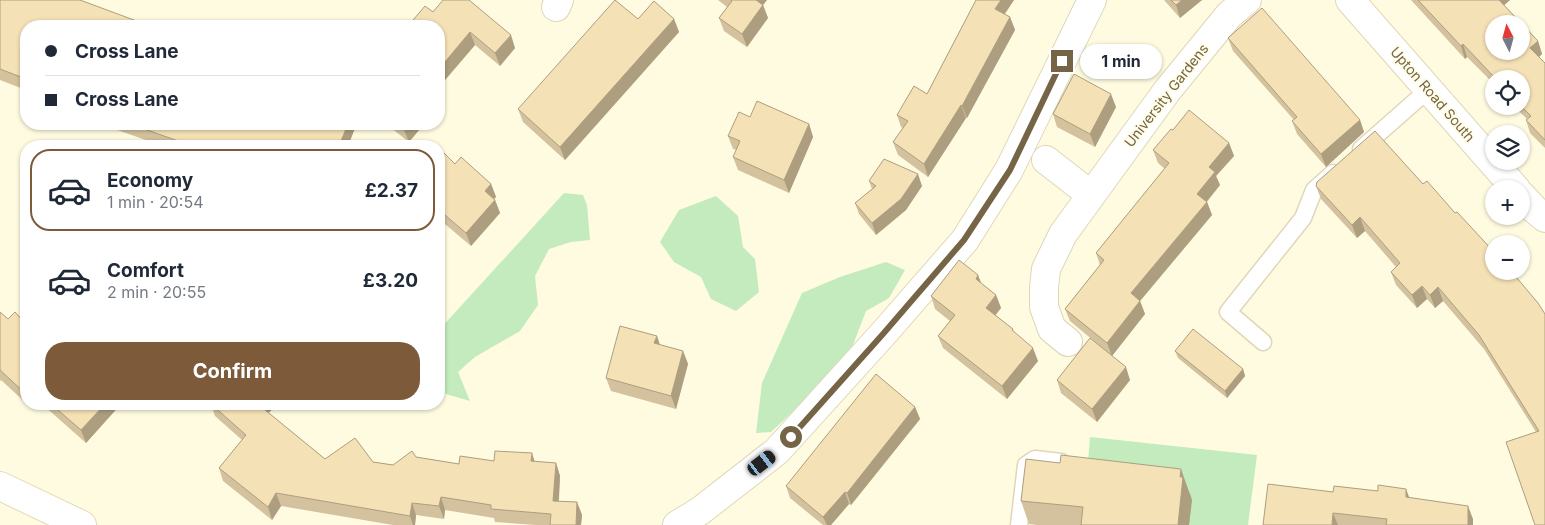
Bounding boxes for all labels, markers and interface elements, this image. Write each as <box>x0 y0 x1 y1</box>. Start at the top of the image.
north arrow <box>1485 15 1530 60</box>
map controls <box>1485 15 1530 280</box>
text: Cross Lane <box>75 40 179 63</box>
street label: University Gardens <box>1120 40 1212 150</box>
street label: Upton Road South <box>1387 43 1479 145</box>
callout: 1 min <box>1080 44 1162 78</box>
route end <box>1051 50 1073 72</box>
text: 1 min <box>1101 51 1141 71</box>
button: locate <box>1485 70 1530 115</box>
text: Cross Lane <box>75 88 179 111</box>
button: layers <box>1485 125 1530 170</box>
icon: car <box>47 168 92 213</box>
text: Economy <box>107 169 193 192</box>
text: £2.37 <box>365 179 418 202</box>
button: + <box>1485 180 1530 225</box>
text: 1 min · 20:54 <box>107 192 203 212</box>
button: − <box>1485 235 1530 280</box>
icon: car <box>47 258 92 303</box>
text: Comfort <box>107 259 184 282</box>
text: £3.20 <box>363 269 418 292</box>
text: 2 min · 20:55 <box>107 282 206 302</box>
button: Confirm <box>45 342 420 400</box>
route start <box>780 426 802 448</box>
car <box>745 448 778 478</box>

